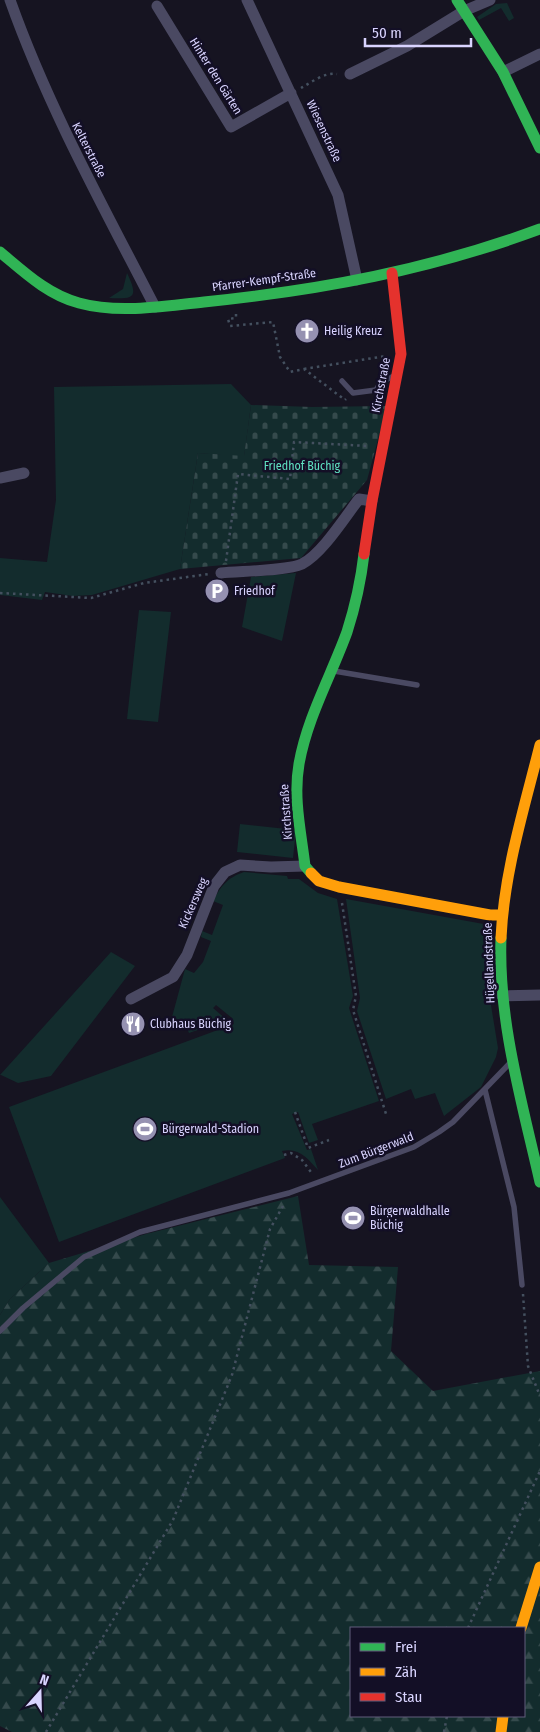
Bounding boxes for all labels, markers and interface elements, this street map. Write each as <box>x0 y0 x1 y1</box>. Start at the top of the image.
scale bar <box>365 15 471 47</box>
text: 50 m <box>372 24 402 42</box>
street label: Hinter den Gärten <box>187 35 245 117</box>
street label: Wiesenstraße <box>304 98 344 164</box>
street label: Kelterstraße <box>69 120 109 180</box>
street label: Pfarrer-Kempf-Straße <box>211 266 317 294</box>
church icon: Heilig Kreuz <box>294 318 320 344</box>
place label: Heilig Kreuz <box>324 324 382 338</box>
street label: Kirchstraße <box>369 356 393 414</box>
park label: Friedhof Büchig <box>264 459 341 473</box>
parking icon: Friedhof <box>204 578 230 604</box>
place label: Friedhof <box>234 584 276 598</box>
street label: Kirchstraße <box>277 784 295 840</box>
street label: Kickersweg <box>176 875 211 931</box>
street label: Hügellandstraße <box>481 922 497 1004</box>
restaurant icon: Clubhaus Büchig <box>120 1011 146 1037</box>
place label: Clubhaus Büchig <box>150 1017 232 1031</box>
sports icon: Bürgerwald-Stadion <box>132 1116 158 1142</box>
place label: Bürgerwald-Stadion <box>162 1122 259 1136</box>
street label: Zum Bürgerwald <box>337 1129 415 1171</box>
place label: Bürgerwaldhalle Büchig <box>370 1204 450 1232</box>
sports icon: Bürgerwaldhalle Büchig <box>340 1205 366 1231</box>
legend <box>350 1627 525 1717</box>
text: Frei <box>395 1638 417 1656</box>
text: Zäh <box>395 1663 417 1681</box>
north arrow <box>15 1667 65 1717</box>
text: N <box>37 1671 51 1690</box>
text: Stau <box>395 1688 422 1706</box>

